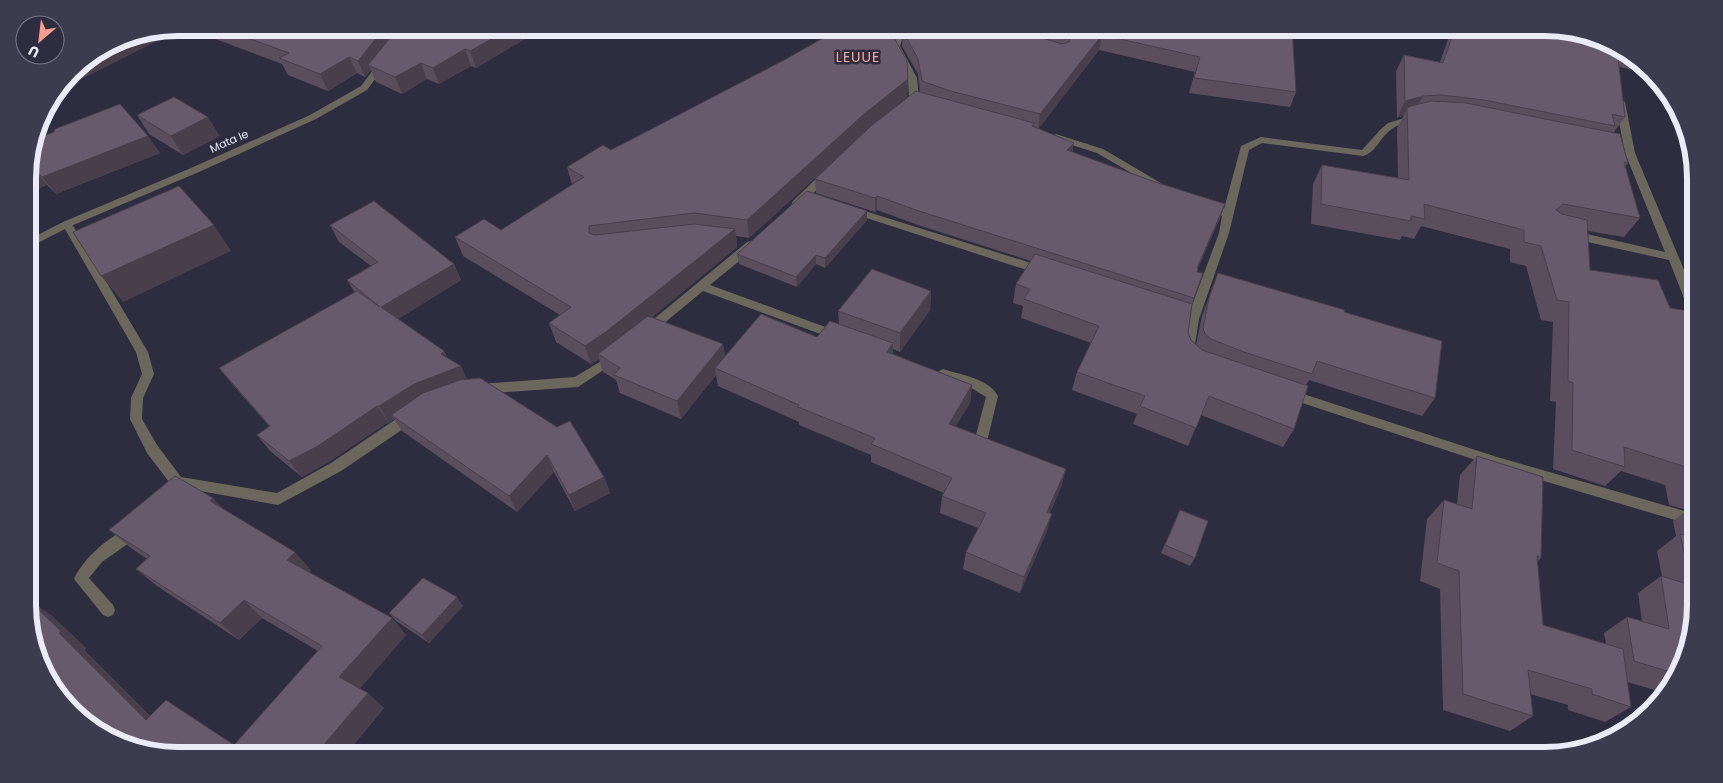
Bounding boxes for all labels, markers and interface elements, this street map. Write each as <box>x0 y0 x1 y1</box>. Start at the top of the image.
north arrow <box>15 15 65 65</box>
text: U <box>25 40 43 63</box>
district label: LEUUE <box>836 47 880 67</box>
street label: Mata Ie <box>207 125 251 157</box>

